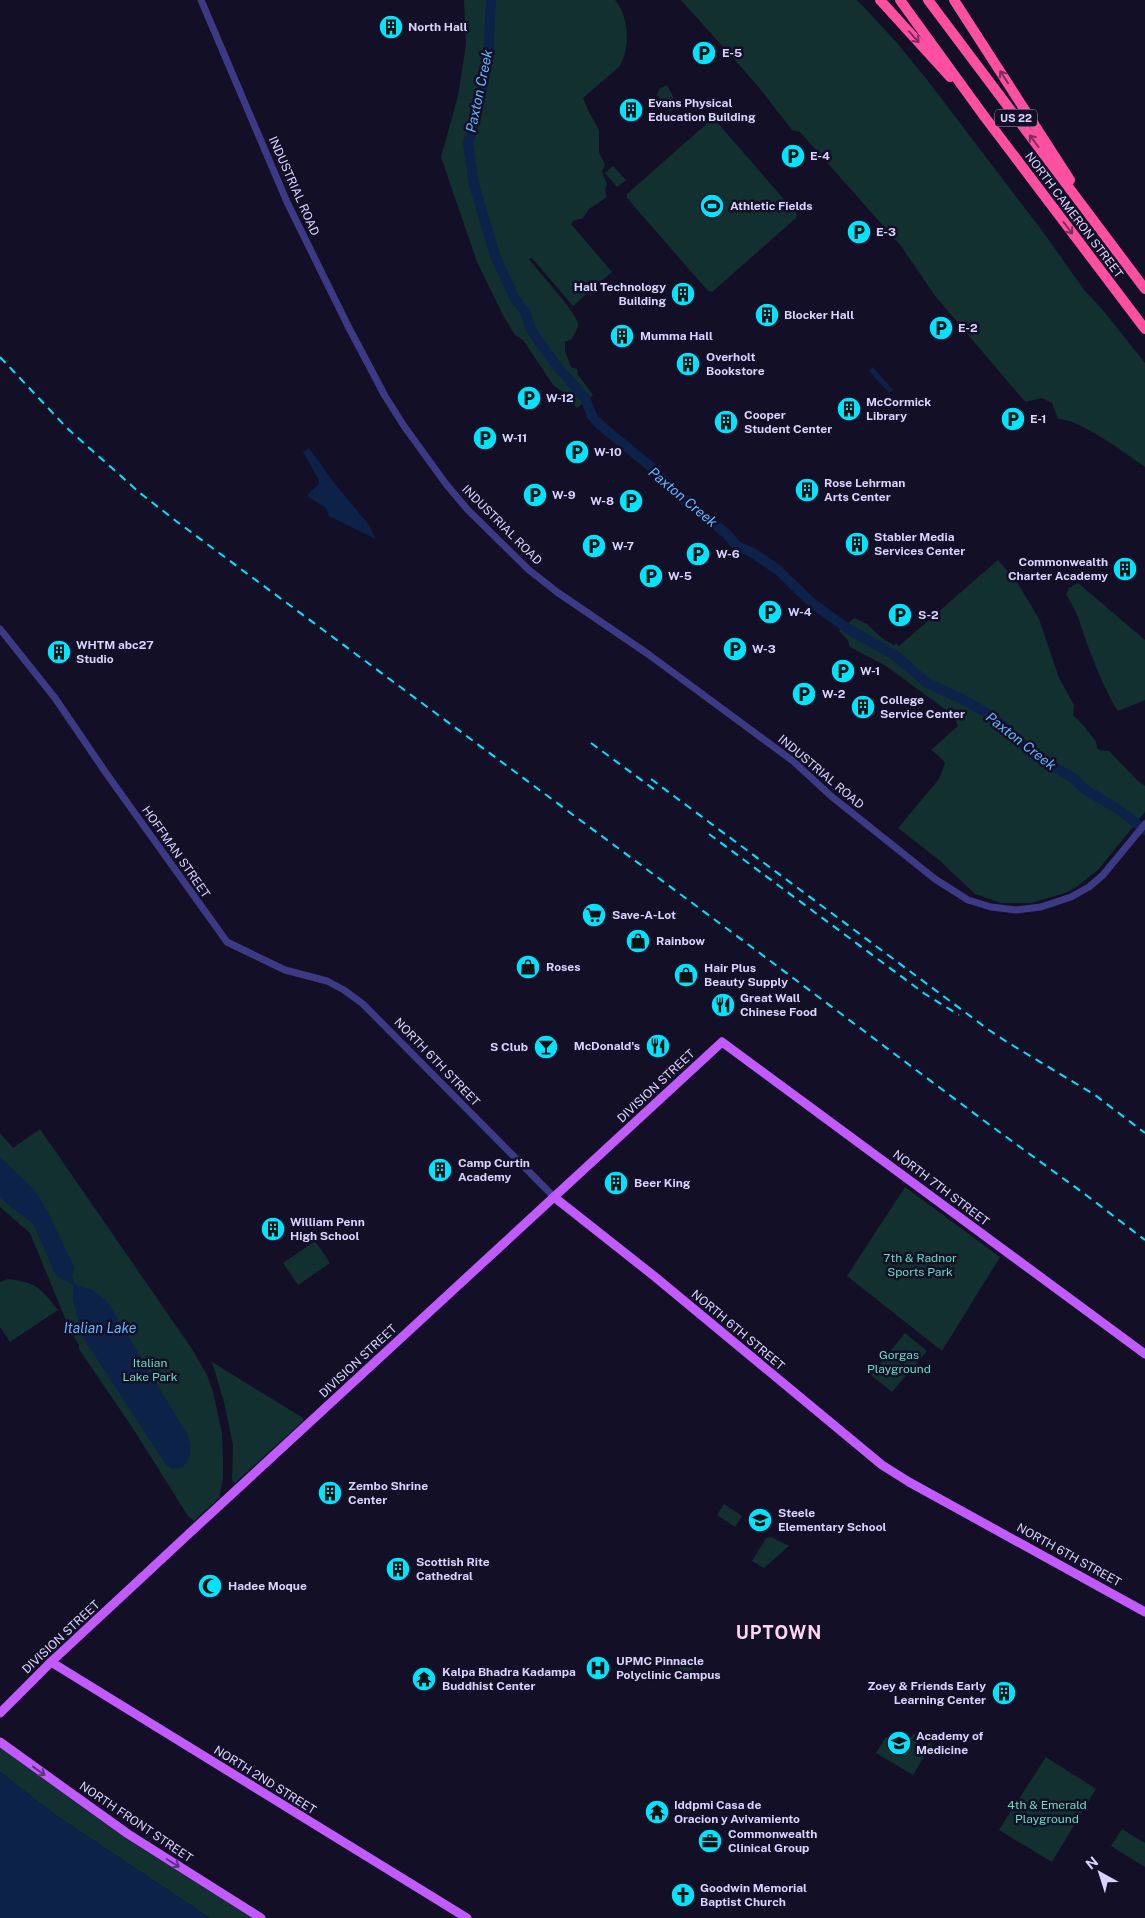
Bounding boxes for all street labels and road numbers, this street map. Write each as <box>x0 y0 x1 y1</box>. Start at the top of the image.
road number: US 22 <box>995 110 1037 126</box>
street label: INDUSTRIAL ROAD <box>266 134 322 238</box>
street label: NORTH CAMERON STREET <box>1022 149 1126 281</box>
street label: INDUSTRIAL ROAD <box>459 482 545 568</box>
street label: INDUSTRIAL ROAD <box>775 732 867 812</box>
street label: HOFFMAN STREET <box>139 803 213 901</box>
street label: NORTH 6TH STREET <box>391 1015 483 1109</box>
street label: DIVISION STREET <box>614 1047 698 1125</box>
street label: NORTH 7TH STREET <box>890 1147 992 1229</box>
street label: NORTH 6TH STREET <box>689 1287 787 1373</box>
street label: DIVISION STREET <box>316 1322 400 1400</box>
street label: NORTH 6TH STREET <box>1014 1520 1124 1590</box>
street label: DIVISION STREET <box>19 1598 103 1676</box>
street label: NORTH 2ND STREET <box>211 1743 319 1817</box>
street label: NORTH FRONT STREET <box>77 1779 195 1865</box>

